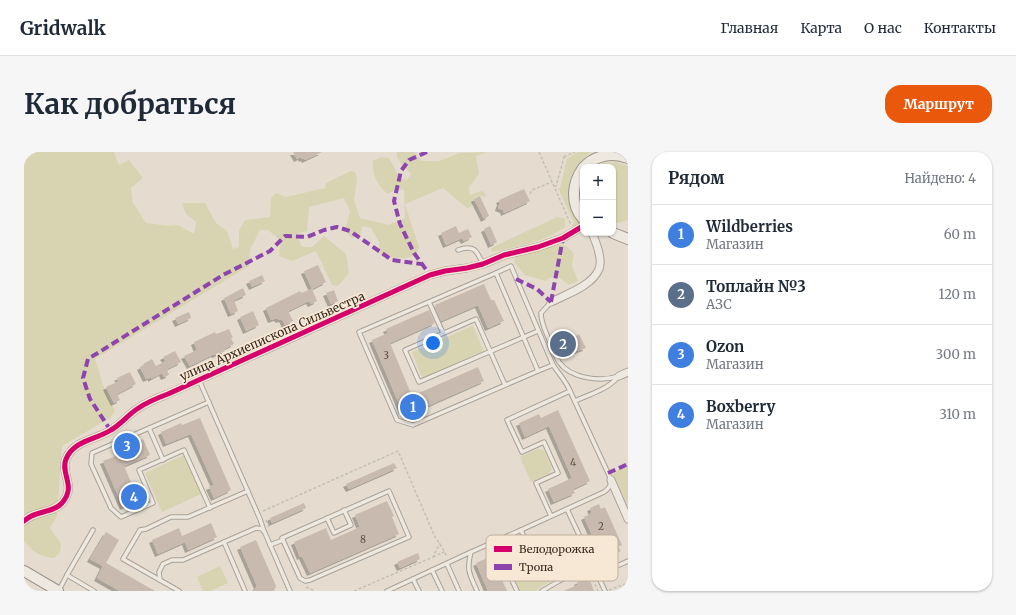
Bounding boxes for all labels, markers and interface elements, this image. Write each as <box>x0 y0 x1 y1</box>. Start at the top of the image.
text: Gridwalk <box>20 16 106 40</box>
text: Главная <box>720 19 778 37</box>
text: Карта <box>800 19 842 37</box>
text: О нас <box>864 19 902 37</box>
text: Контакты <box>924 19 996 37</box>
button: Маршрут <box>885 85 992 123</box>
text: Как добраться <box>24 86 236 122</box>
map controls <box>580 164 616 236</box>
button: + <box>580 164 616 200</box>
text: Рядом <box>668 167 724 189</box>
text: Найдено: 4 <box>904 170 976 187</box>
button: − <box>580 200 616 236</box>
text: Wildberries <box>706 217 793 236</box>
text: 1 <box>678 226 684 243</box>
text: 60 m <box>944 226 976 243</box>
text: Магазин <box>706 236 764 253</box>
text: Топлайн №3 <box>706 277 806 296</box>
text: 2 <box>677 286 685 303</box>
text: 120 m <box>938 286 976 303</box>
street label: улица Архиепископа Сильвестра <box>177 288 368 384</box>
text: АЗС <box>706 296 732 313</box>
pin: 2 <box>550 329 576 359</box>
your location <box>423 333 443 353</box>
text: Ozon <box>706 337 744 356</box>
text: 3 <box>677 346 685 363</box>
text: 300 m <box>936 346 976 363</box>
house number: 3 <box>383 349 389 362</box>
text: Магазин <box>706 356 764 373</box>
pin: 1 <box>400 392 426 422</box>
text: Boxberry <box>706 397 775 416</box>
text: 4 <box>677 406 685 423</box>
text: 310 m <box>939 406 976 423</box>
text: Магазин <box>706 416 764 433</box>
pin: 3 <box>114 431 140 461</box>
house number: 4 <box>570 456 576 469</box>
pin: 4 <box>121 482 147 512</box>
house number: 2 <box>598 520 604 533</box>
house number: 8 <box>360 533 366 546</box>
legend <box>486 535 618 581</box>
text: Велодорожка <box>519 542 594 556</box>
text: Тропа <box>519 560 553 574</box>

